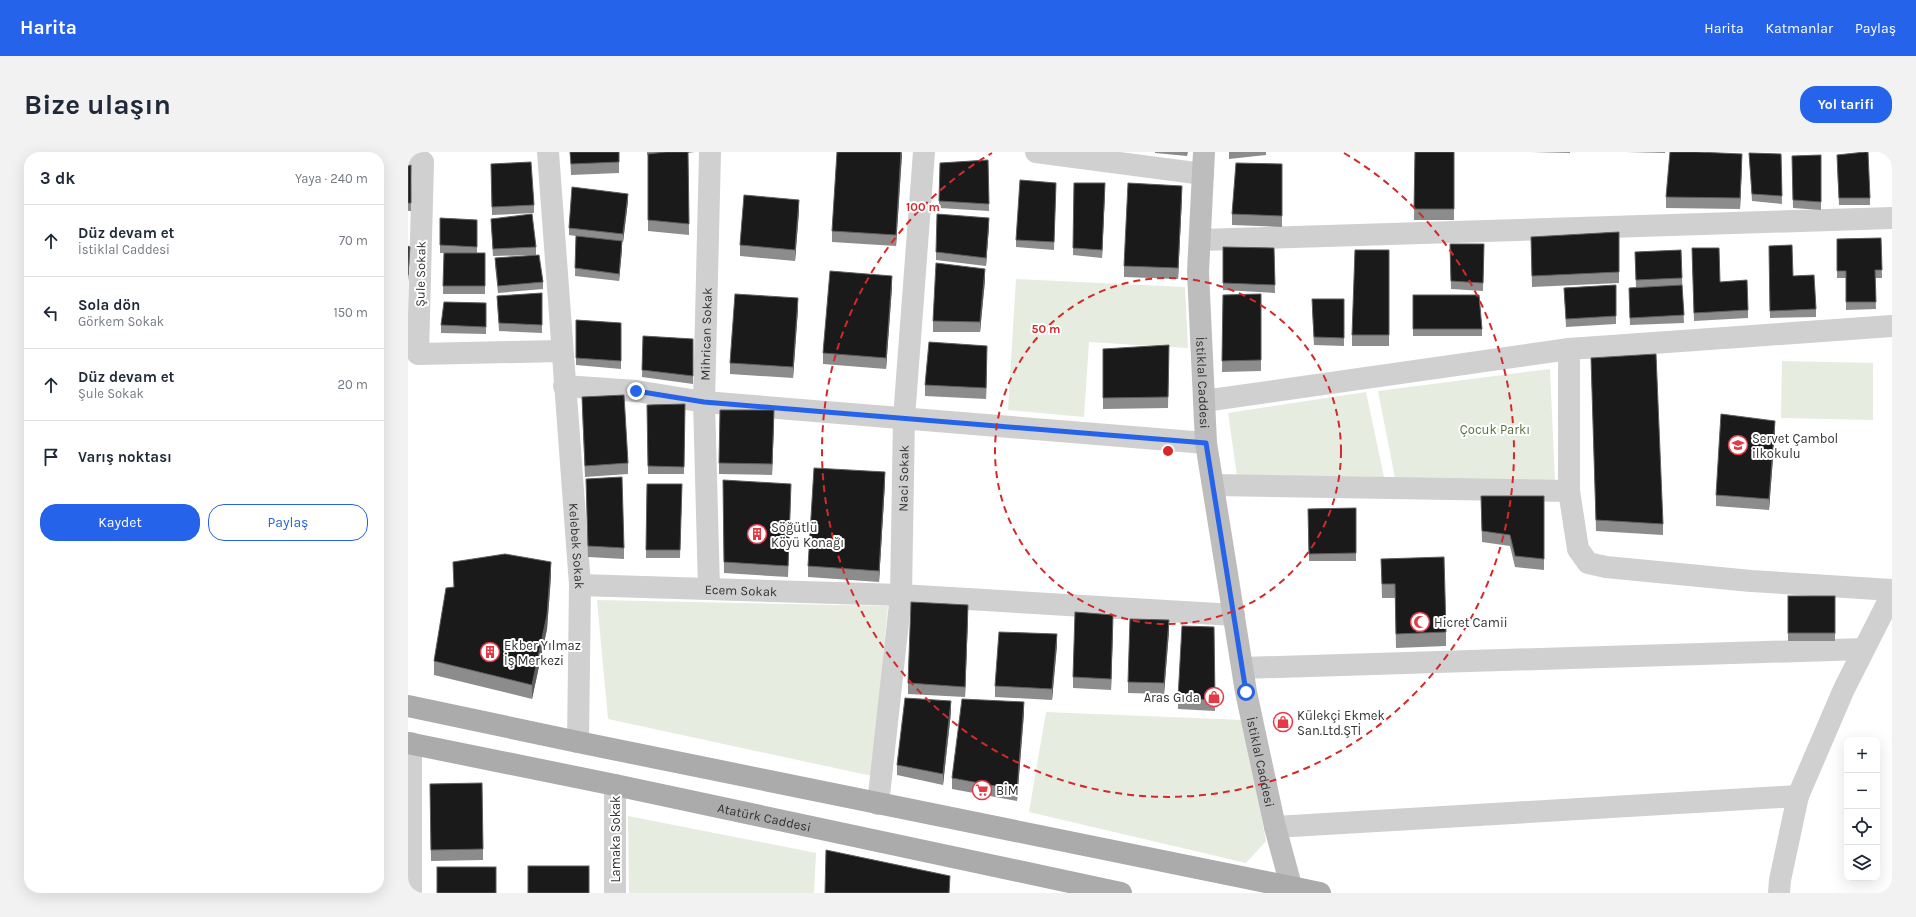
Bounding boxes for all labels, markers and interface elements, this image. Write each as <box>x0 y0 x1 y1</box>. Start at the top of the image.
text: Harita <box>20 17 77 39</box>
text: Harita <box>1704 20 1744 37</box>
text: Katmanlar <box>1766 20 1833 37</box>
text: Paylaş <box>1855 20 1896 37</box>
button: Yol tarifi <box>1800 86 1892 123</box>
text: Bize ulaşın <box>24 88 171 121</box>
text: 3 dk <box>40 168 75 188</box>
text: Yaya · 240 m <box>295 171 368 186</box>
text: 100 m <box>906 200 940 214</box>
text: Düz devam et <box>78 224 175 242</box>
icon: ahead <box>40 230 62 252</box>
text: 70 m <box>339 233 368 248</box>
street label: Şule Sokak <box>412 241 429 307</box>
text: İstiklal Caddesi <box>78 242 170 257</box>
street label: Mihrican Sokak <box>698 287 715 381</box>
text: Sola dön <box>78 296 140 314</box>
icon: left <box>40 302 62 324</box>
text: 150 m <box>333 305 368 320</box>
text: Görkem Sokak <box>78 314 164 329</box>
text: 50 m <box>1032 322 1061 336</box>
street label: İstiklal Caddesi <box>1193 336 1212 429</box>
text: Düz devam et <box>78 368 175 386</box>
icon: ahead <box>40 374 62 396</box>
text: 20 m <box>338 377 368 392</box>
route end <box>627 382 645 400</box>
text: Şule Sokak <box>78 386 144 401</box>
park label: Çocuk Parkı <box>1460 422 1530 437</box>
place label: Servet Çambol ilkokulu <box>1752 431 1838 461</box>
school or university icon: Servet Çambol ilkokulu <box>1727 434 1749 456</box>
centre of rings <box>1161 444 1175 458</box>
street label: Naci Sokak <box>895 445 912 512</box>
icon: arrive <box>40 446 62 468</box>
text: Varış noktası <box>78 448 172 466</box>
street label: Kelebek Sokak <box>566 502 587 589</box>
button: Kaydet <box>40 504 200 541</box>
button: Paylaş <box>208 504 368 541</box>
place label: Söğütlü Köyü Konağı <box>771 520 844 550</box>
building icon: Söğütlü Köyü Konağı <box>746 523 768 545</box>
street label: Ecem Sokak <box>704 582 778 599</box>
mosque icon: Hicret Camii <box>1409 611 1431 633</box>
place label: Hicret Camii <box>1434 615 1508 630</box>
place label: Ekber Yılmaz İş Merkezi <box>504 638 581 668</box>
building icon: Ekber Yılmaz İş Merkezi <box>479 641 501 663</box>
route start <box>1237 683 1255 701</box>
shop icon: Aras Gıda <box>1203 686 1225 708</box>
place label: Aras Gıda <box>1144 690 1200 705</box>
place label: Külekçi Ekmek San.Ltd.ŞTİ <box>1297 708 1385 738</box>
shop icon: Külekçi Ekmek San.Ltd.ŞTİ <box>1272 711 1294 733</box>
street label: İstiklal Caddesi <box>1244 715 1278 809</box>
map controls <box>1844 737 1880 881</box>
button: + <box>1844 737 1880 773</box>
button: − <box>1844 773 1880 809</box>
supermarket icon: BİM <box>971 779 993 801</box>
place label: BİM <box>996 783 1019 798</box>
street label: Lamaka Sokak <box>608 796 623 882</box>
street label: Atatürk Caddesi <box>716 800 813 835</box>
button: locate <box>1844 809 1880 845</box>
button: layers <box>1844 845 1880 881</box>

